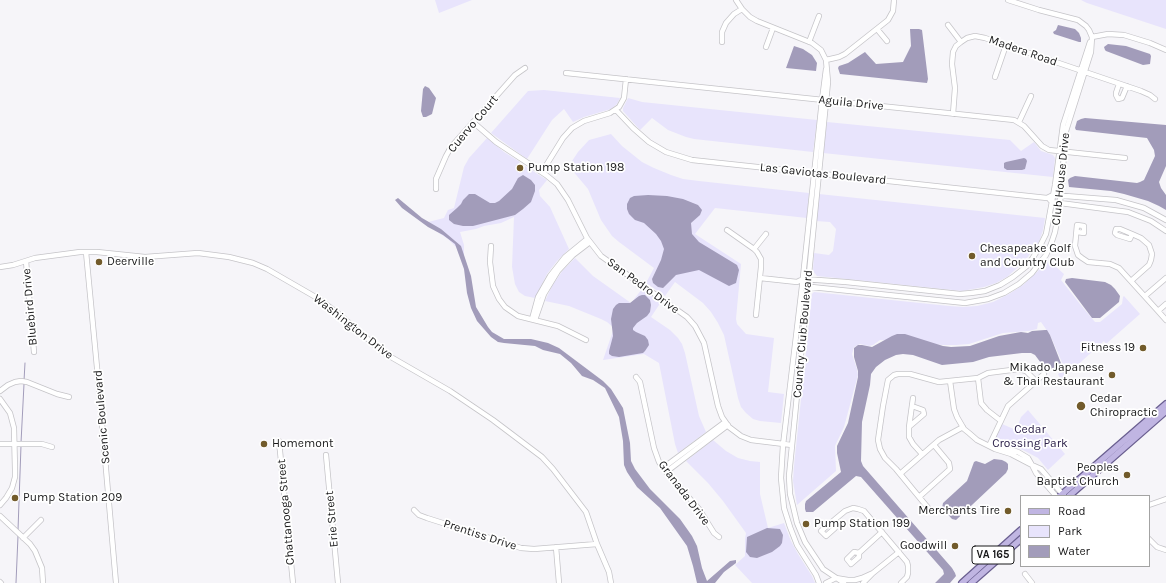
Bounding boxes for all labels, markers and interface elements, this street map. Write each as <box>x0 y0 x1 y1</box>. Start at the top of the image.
street label: Madera Road <box>987 33 1059 69</box>
street label: Cuervo Court <box>445 92 501 156</box>
street label: Aguila Drive <box>818 92 884 114</box>
street label: Club House Drive <box>1049 132 1073 226</box>
street label: Las Gaviotas Boulevard <box>759 160 887 188</box>
place label: Pump Station 198 <box>528 161 624 175</box>
marker: Pump Station 198 <box>515 163 525 173</box>
place label: Chesapeake Golf and Country Club <box>980 242 1075 270</box>
marker: Chesapeake Golf and Country Club <box>967 251 977 261</box>
place label: Deerville <box>107 255 154 269</box>
street label: San Pedro Drive <box>604 255 682 317</box>
marker: Deerville <box>94 257 104 267</box>
street label: Bluebird Drive <box>19 268 41 346</box>
street label: Country Club Boulevard <box>790 269 816 399</box>
street label: Washington Drive <box>310 291 396 363</box>
place label: Fitness 19 <box>1081 341 1135 355</box>
marker: Fitness 19 <box>1138 343 1148 353</box>
place label: Mikado Japanese & Thai Restaurant <box>1003 361 1104 389</box>
street label: Scenic Boulevard <box>91 369 113 465</box>
marker: Mikado Japanese & Thai Restaurant <box>1107 370 1117 380</box>
place label: Cedar Chiropractic <box>1090 392 1157 420</box>
marker: Cedar Chiropractic <box>1075 400 1087 412</box>
park label: Cedar Crossing Park <box>992 423 1068 451</box>
place label: Homemont <box>272 437 334 451</box>
marker: Homemont <box>259 439 269 449</box>
street label: Chattanooga Street <box>274 458 298 566</box>
street label: Granada Drive <box>655 458 713 528</box>
place label: Peoples Baptist Church <box>1037 461 1119 489</box>
marker: Peoples Baptist Church <box>1122 470 1132 480</box>
street label: Erie Street <box>322 490 342 548</box>
place label: Pump Station 209 <box>23 491 122 505</box>
marker: Pump Station 209 <box>10 493 20 503</box>
legend <box>1020 495 1150 567</box>
place label: Merchants Tire <box>918 504 1000 518</box>
text: Road <box>1058 504 1086 518</box>
marker: Merchants Tire <box>1003 506 1013 516</box>
street label: Prentiss Drive <box>442 516 518 554</box>
place label: Pump Station 199 <box>814 517 910 531</box>
marker: Pump Station 199 <box>801 519 811 529</box>
text: Park <box>1058 524 1082 538</box>
place label: Goodwill <box>900 539 947 553</box>
marker: Goodwill <box>950 541 960 551</box>
text: Water <box>1058 544 1090 558</box>
road number: VA 165 <box>972 546 1014 564</box>

